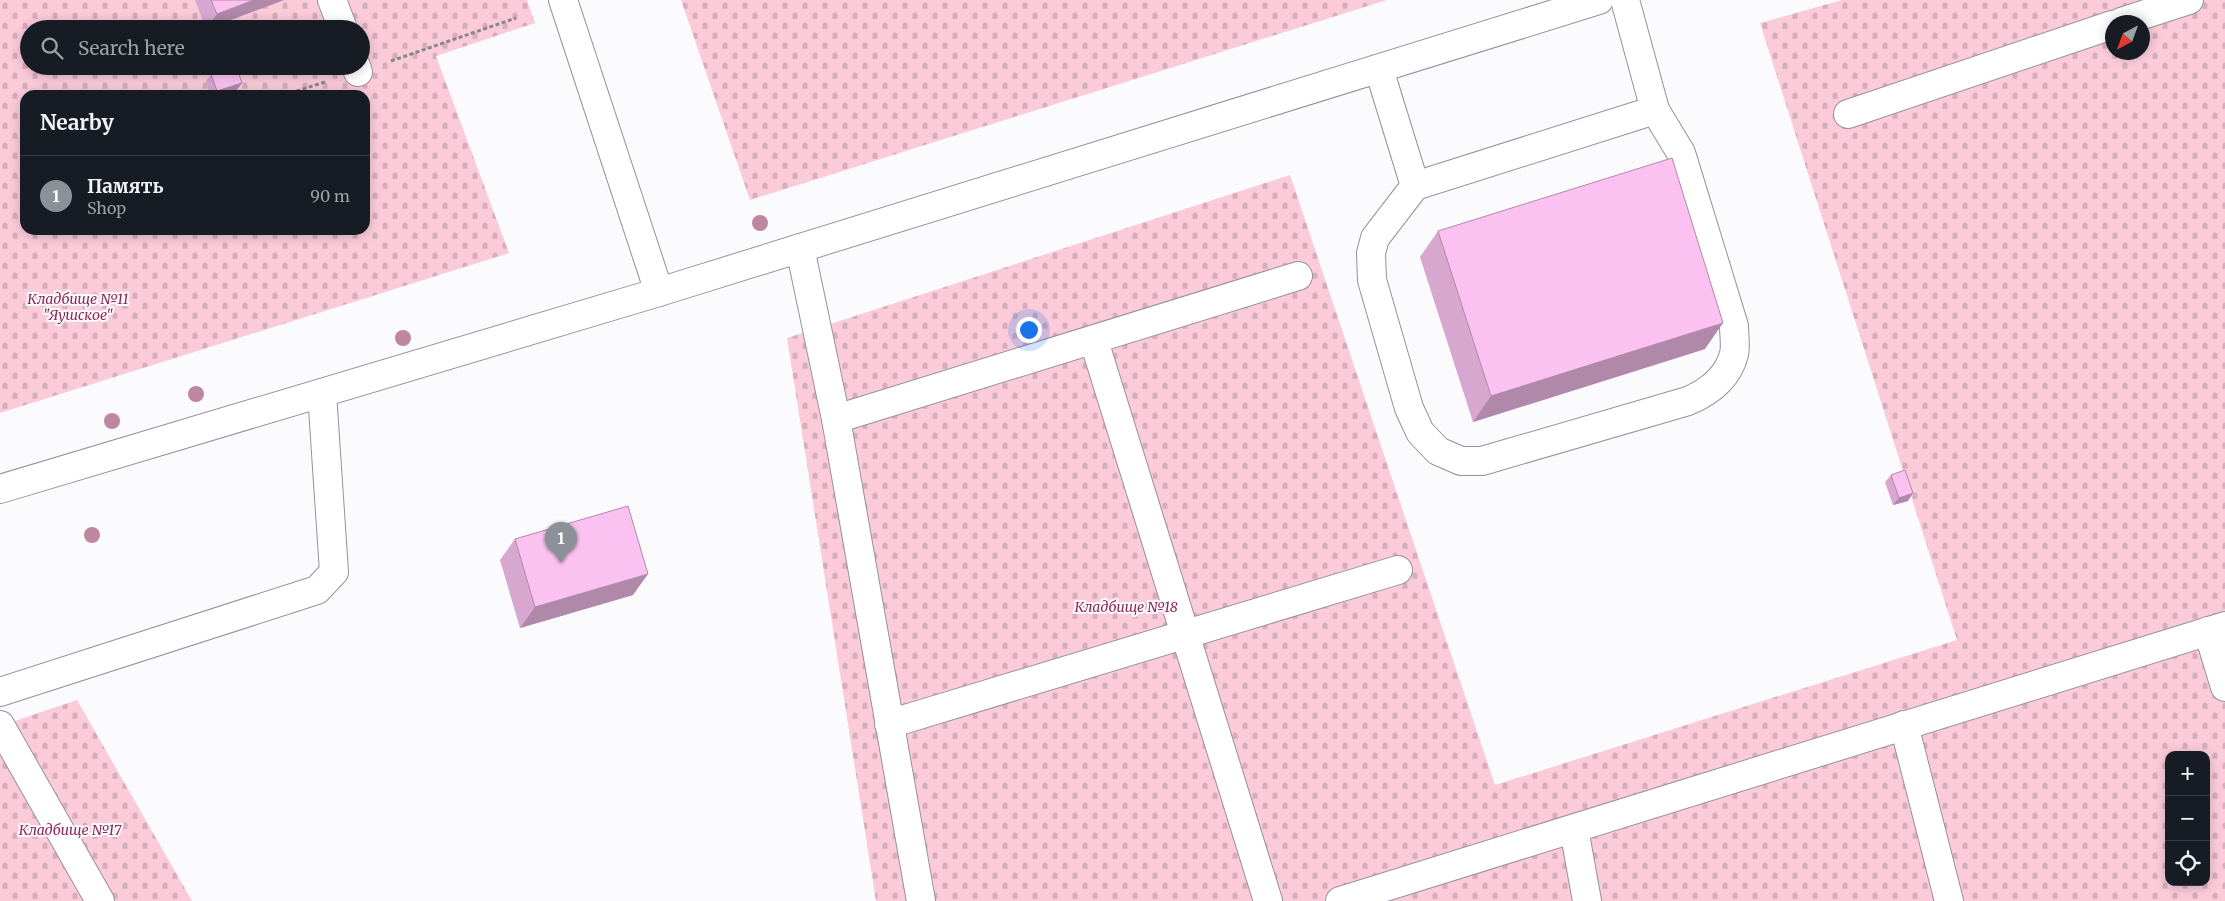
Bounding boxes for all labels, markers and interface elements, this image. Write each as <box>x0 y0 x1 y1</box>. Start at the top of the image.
north arrow <box>2105 15 2150 60</box>
search box <box>20 20 370 75</box>
icon: search <box>38 34 66 62</box>
text: Search here <box>78 36 185 60</box>
text: Nearby <box>40 109 114 136</box>
text: Память <box>87 174 163 198</box>
text: 1 <box>52 186 60 206</box>
text: 90 m <box>310 186 350 206</box>
text: Shop <box>87 198 126 218</box>
park label: Кладбище №11 "Яушское" <box>27 290 129 324</box>
your location <box>1016 317 1042 343</box>
pin: 1 <box>545 522 577 563</box>
park label: Кладбище №18 <box>1074 598 1178 616</box>
map controls <box>2165 751 2210 886</box>
button: + <box>2165 751 2210 796</box>
button: − <box>2165 796 2210 841</box>
park label: Кладбище №17 <box>19 821 122 839</box>
button: locate <box>2165 841 2210 886</box>

